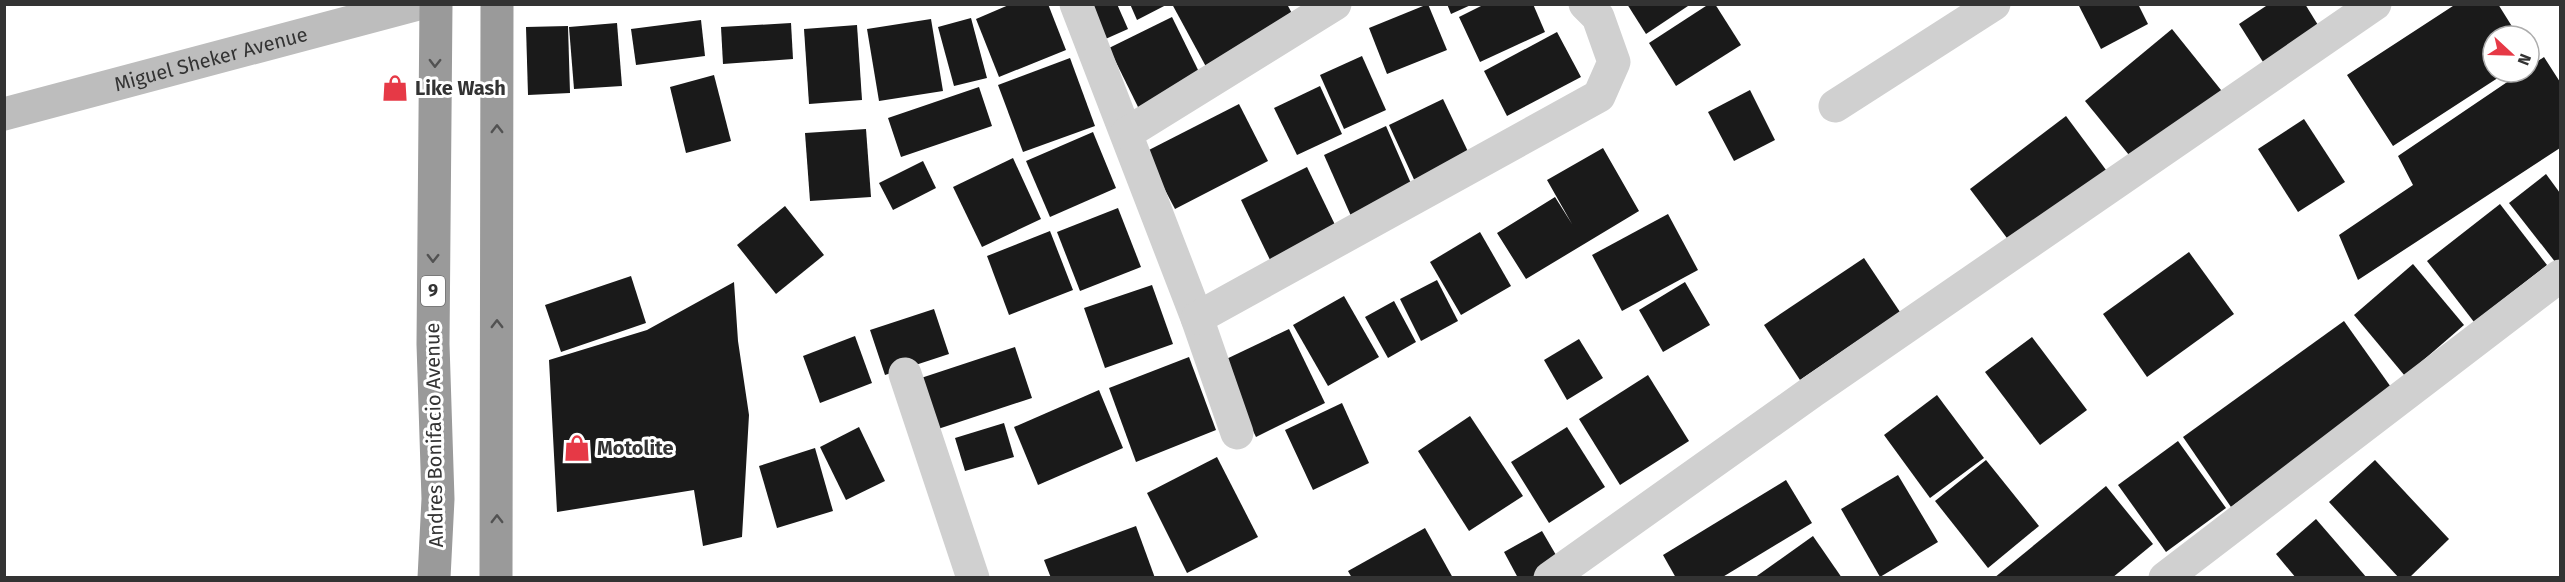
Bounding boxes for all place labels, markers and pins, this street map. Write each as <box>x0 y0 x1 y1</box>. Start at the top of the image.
shop icon: Like Wash <box>380 73 410 103</box>
place label: Like Wash <box>415 76 506 100</box>
shop icon: Motolite <box>562 433 592 463</box>
place label: Motolite <box>597 436 673 460</box>

